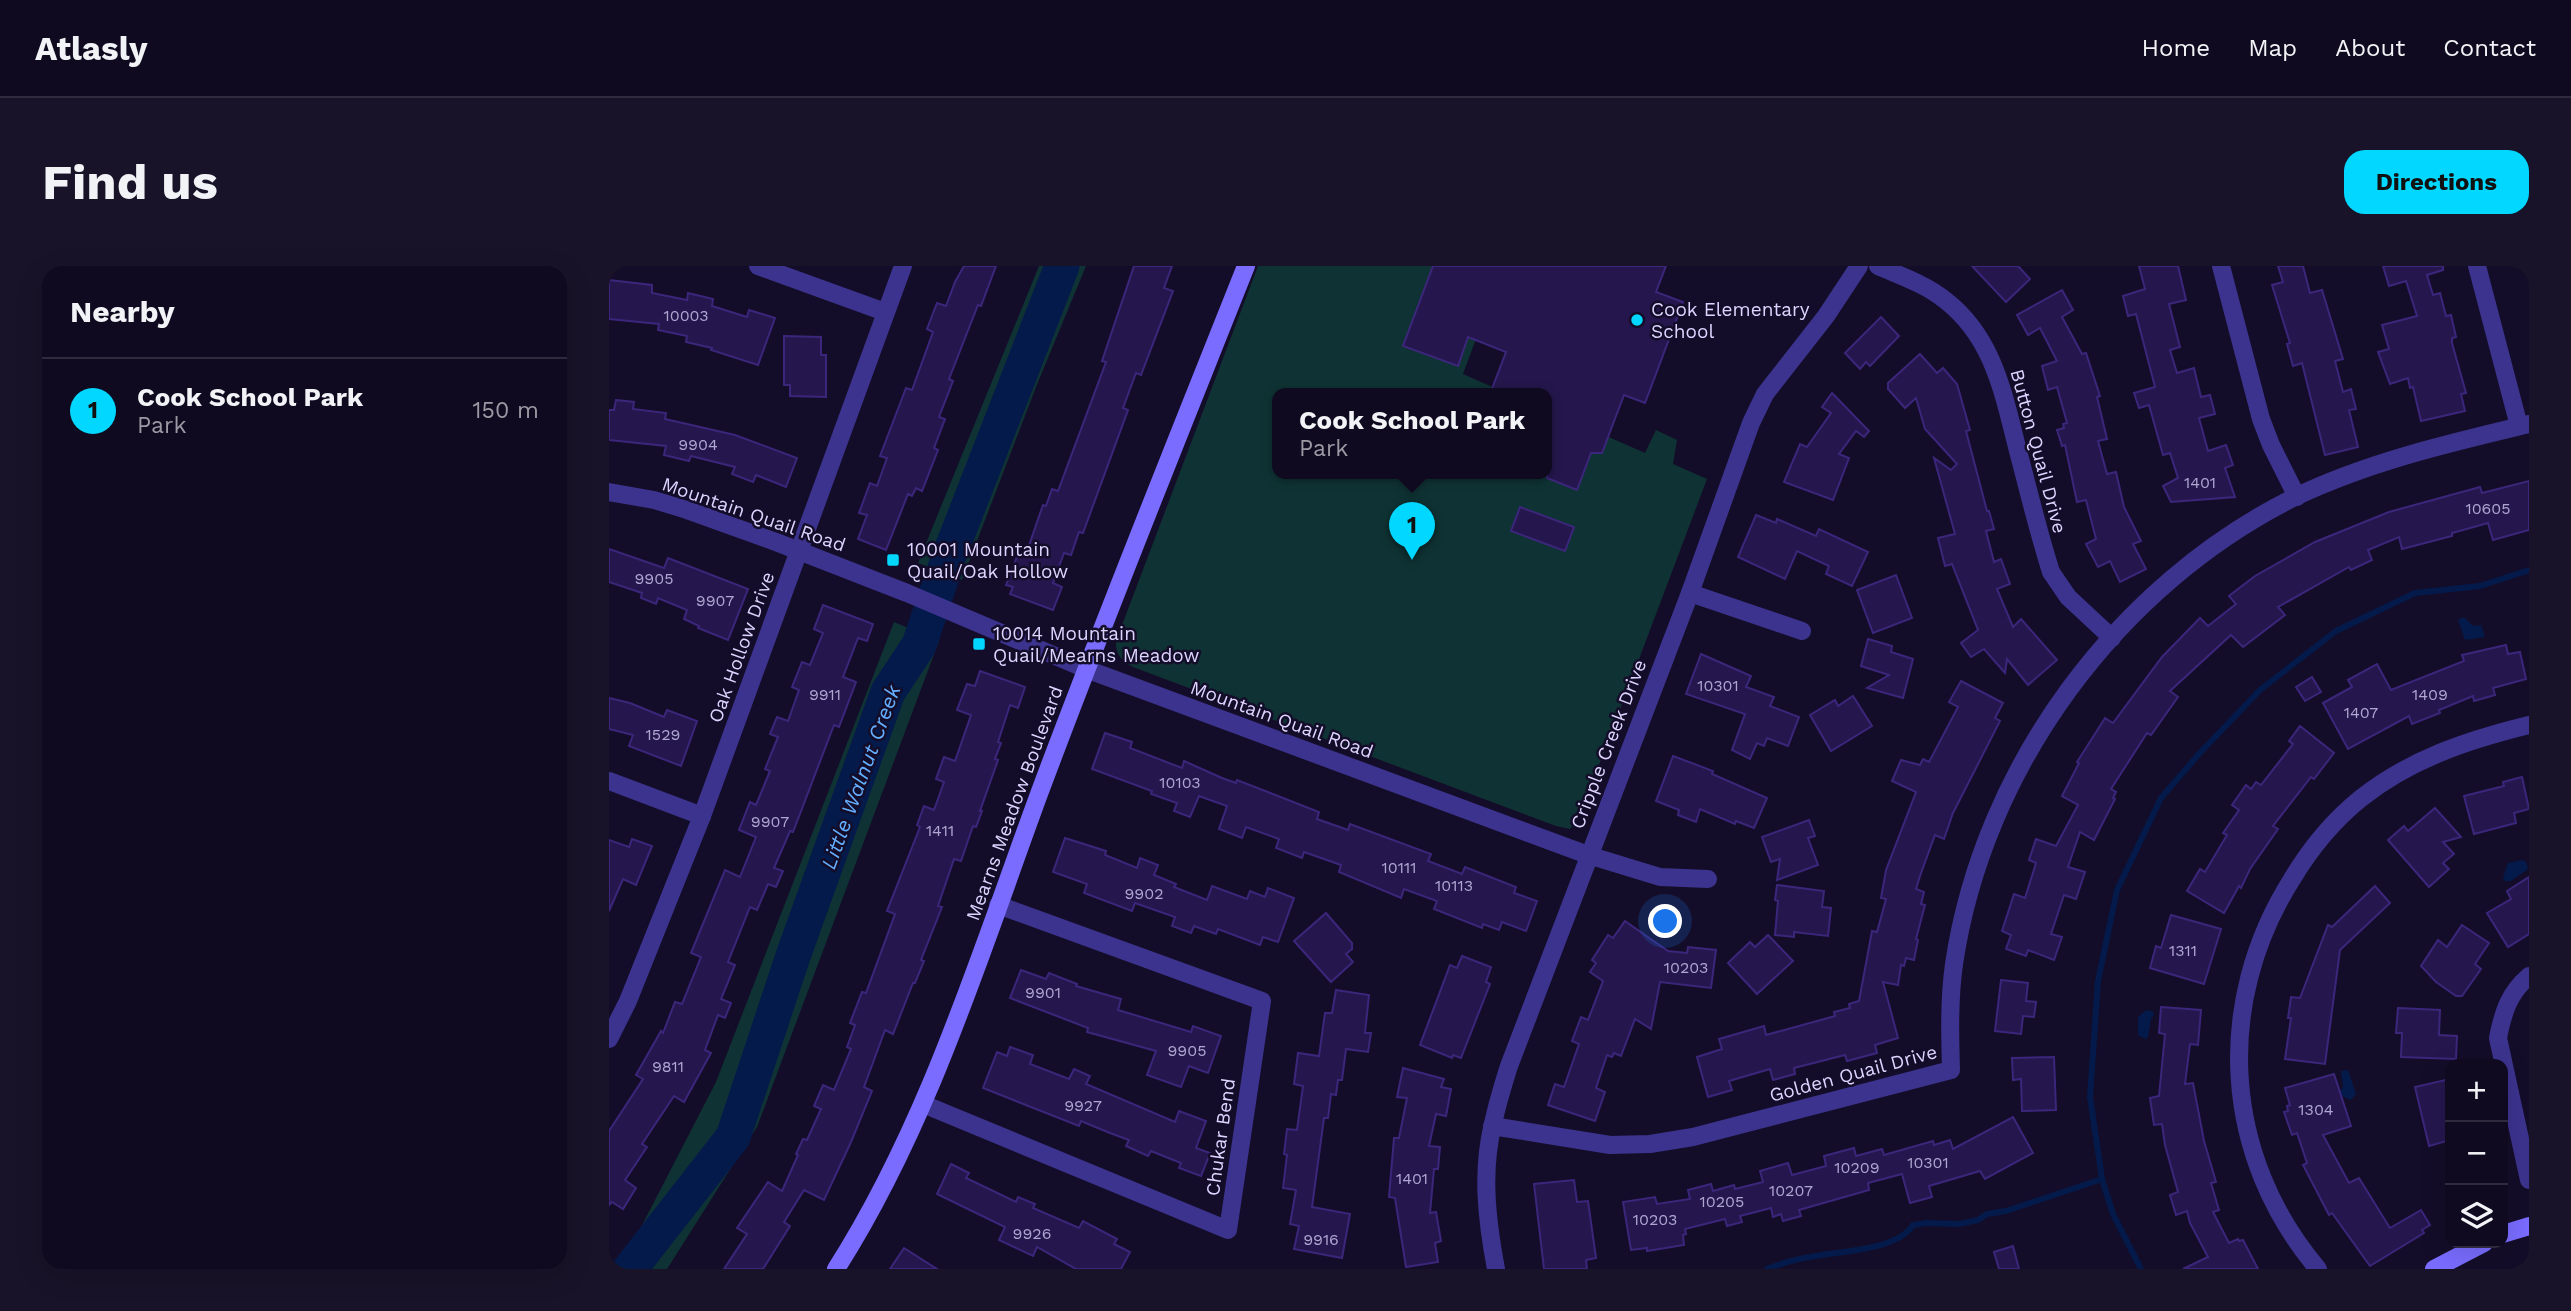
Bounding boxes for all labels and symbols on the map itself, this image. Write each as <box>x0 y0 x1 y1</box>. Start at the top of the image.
place label: Cook Elementary School <box>1651 298 1810 343</box>
house number: 10003 <box>663 306 709 325</box>
marker: Cook Elementary School <box>1629 312 1645 328</box>
street label: Button Quail Drive <box>2006 366 2072 536</box>
house number: 9904 <box>678 435 718 454</box>
street label: Mountain Quail Road <box>659 472 849 557</box>
house number: 1401 <box>2184 473 2216 492</box>
house number: 10605 <box>2465 499 2511 518</box>
pin: 1 <box>1389 502 1435 560</box>
place label: 10001 Mountain Quail/Oak Hollow <box>907 538 1068 583</box>
marker: 10001 Mountain Quail/Oak Hollow <box>885 552 901 568</box>
house number: 9905 <box>634 569 674 588</box>
street label: Oak Hollow Drive <box>703 569 779 726</box>
house number: 9907 <box>696 591 734 610</box>
place label: 10014 Mountain Quail/Mearns Meadow <box>993 622 1199 667</box>
marker: 10014 Mountain Quail/Mearns Meadow <box>971 636 987 652</box>
street label: Cripple Creek Drive <box>1566 656 1651 832</box>
street label: Mountain Quail Road <box>1187 676 1376 763</box>
house number: 10301 <box>1697 676 1739 695</box>
water label: Little Walnut Creek <box>816 681 906 872</box>
street label: Mearns Meadow Boulevard <box>961 683 1068 924</box>
house number: 9911 <box>809 685 841 704</box>
house number: 1409 <box>2412 685 2448 704</box>
house number: 1407 <box>2344 703 2378 722</box>
house number: 1529 <box>646 725 680 744</box>
house number: 10103 <box>1159 773 1201 792</box>
house number: 9907 <box>751 812 789 831</box>
house number: 1411 <box>926 821 954 840</box>
house number: 10111 <box>1382 858 1416 877</box>
house number: 10113 <box>1435 876 1473 895</box>
house number: 9902 <box>1124 884 1164 903</box>
your location <box>1648 904 1682 938</box>
house number: 1311 <box>2169 941 2197 960</box>
house number: 10203 <box>1664 958 1708 977</box>
house number: 9901 <box>1025 983 1061 1002</box>
street label: Golden Quail Drive <box>1767 1040 1940 1107</box>
house number: 9905 <box>1167 1041 1207 1060</box>
house number: 9811 <box>652 1057 684 1076</box>
street label: Chukar Bend <box>1201 1077 1240 1197</box>
house number: 9927 <box>1064 1096 1102 1115</box>
house number: 1304 <box>2298 1100 2334 1119</box>
house number: 10301 <box>1907 1153 1949 1172</box>
house number: 10209 <box>1834 1158 1880 1177</box>
house number: 1401 <box>1396 1169 1428 1188</box>
house number: 10207 <box>1769 1181 1813 1200</box>
house number: 10205 <box>1700 1192 1744 1211</box>
house number: 10203 <box>1633 1210 1677 1229</box>
house number: 9926 <box>1013 1224 1051 1243</box>
house number: 9916 <box>1303 1230 1339 1249</box>

